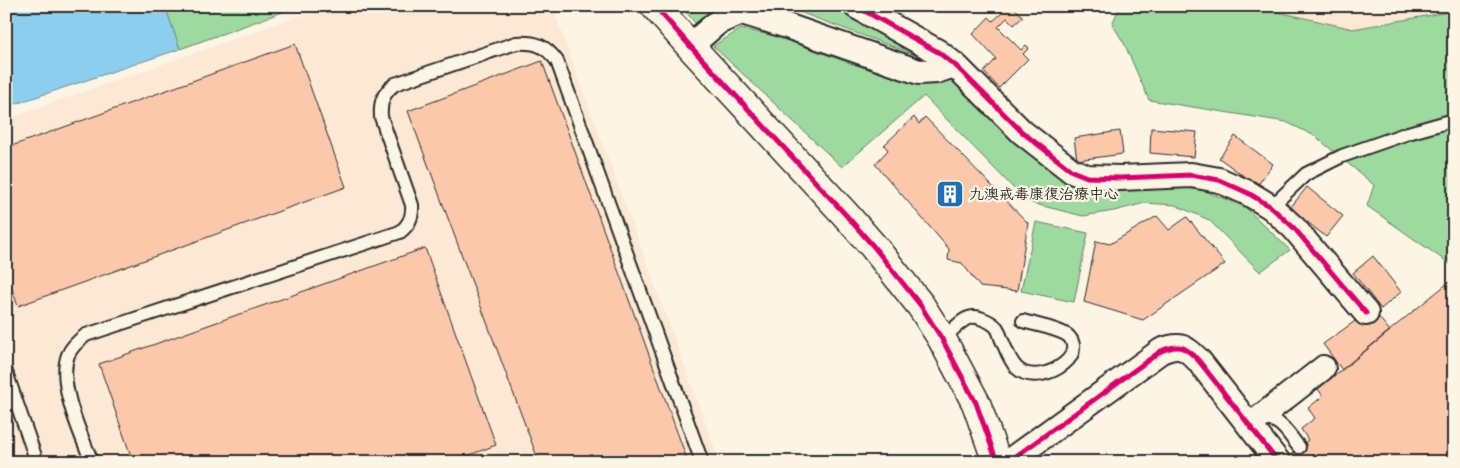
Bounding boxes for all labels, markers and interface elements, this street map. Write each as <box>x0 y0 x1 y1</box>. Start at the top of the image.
building icon: 九澳戒毒康復治療中心 <box>935 179 965 209</box>
place label: 九澳戒毒康復治療中心 <box>969 185 1119 204</box>

